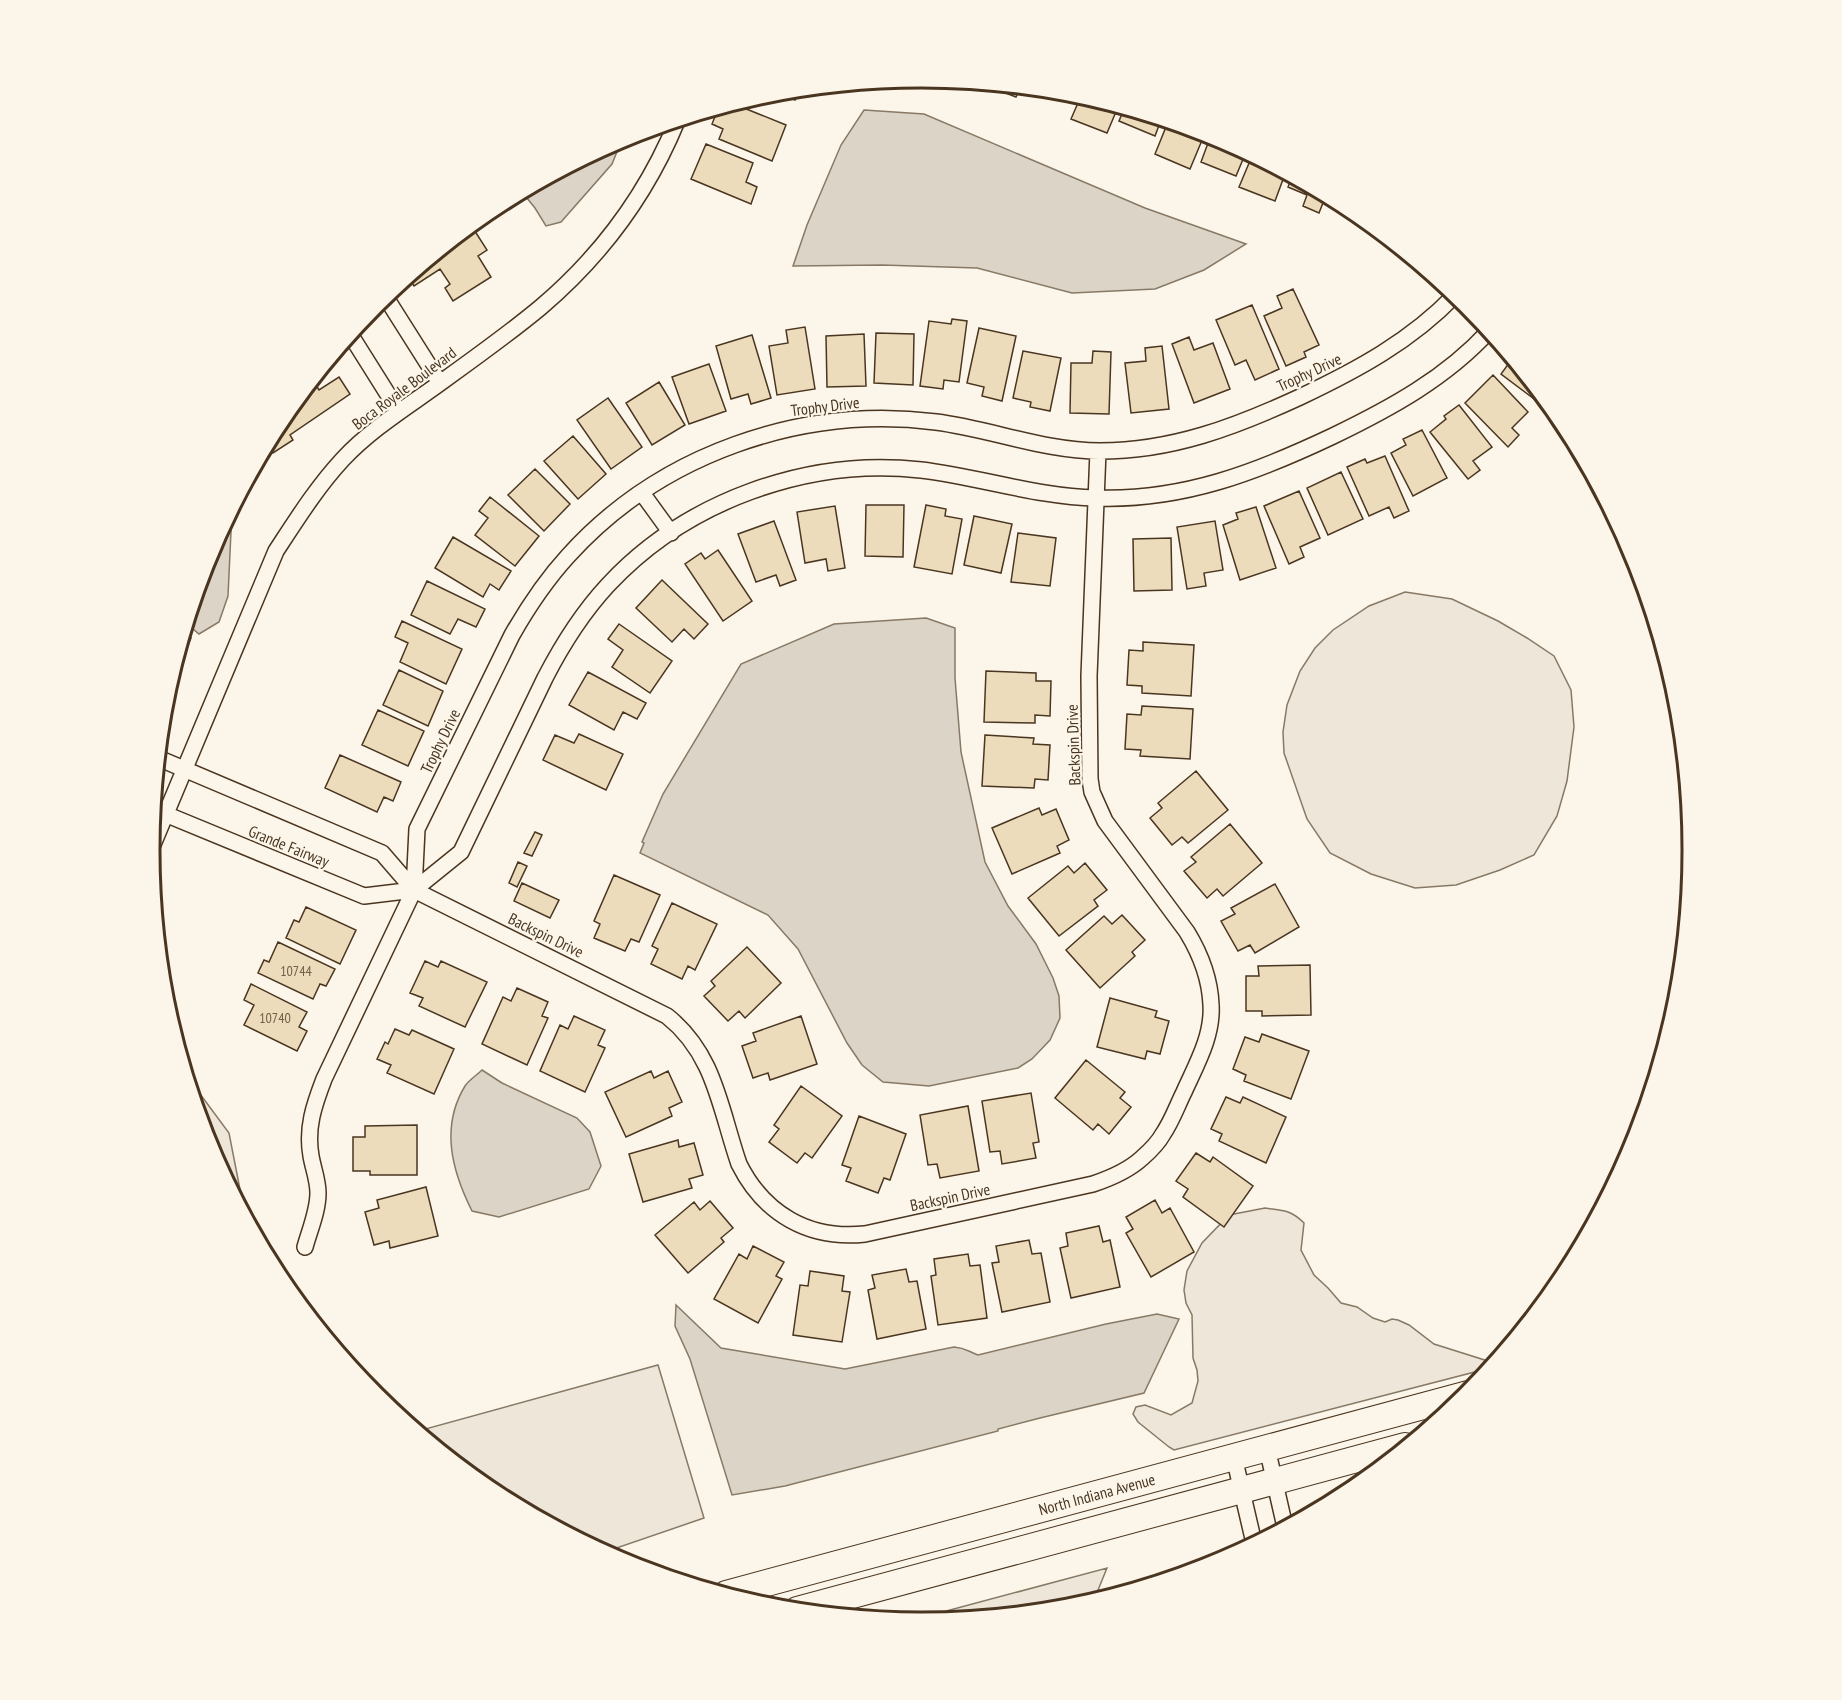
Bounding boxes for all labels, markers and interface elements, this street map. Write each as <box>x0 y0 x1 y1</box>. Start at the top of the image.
street label: Boca Royale Boulevard <box>348 342 460 434</box>
street label: Trophy Drive <box>1273 348 1345 396</box>
street label: Trophy Drive <box>789 392 861 420</box>
street label: Backspin Drive <box>1062 704 1084 786</box>
street label: Trophy Drive <box>416 706 464 776</box>
street label: Grande Fairway <box>246 821 332 871</box>
street label: Backspin Drive <box>505 908 587 962</box>
house number: 10744 <box>280 962 312 980</box>
house number: 10740 <box>259 1009 291 1027</box>
street label: Backspin Drive <box>908 1179 992 1215</box>
street label: North Indiana Avenue <box>1036 1469 1157 1519</box>

